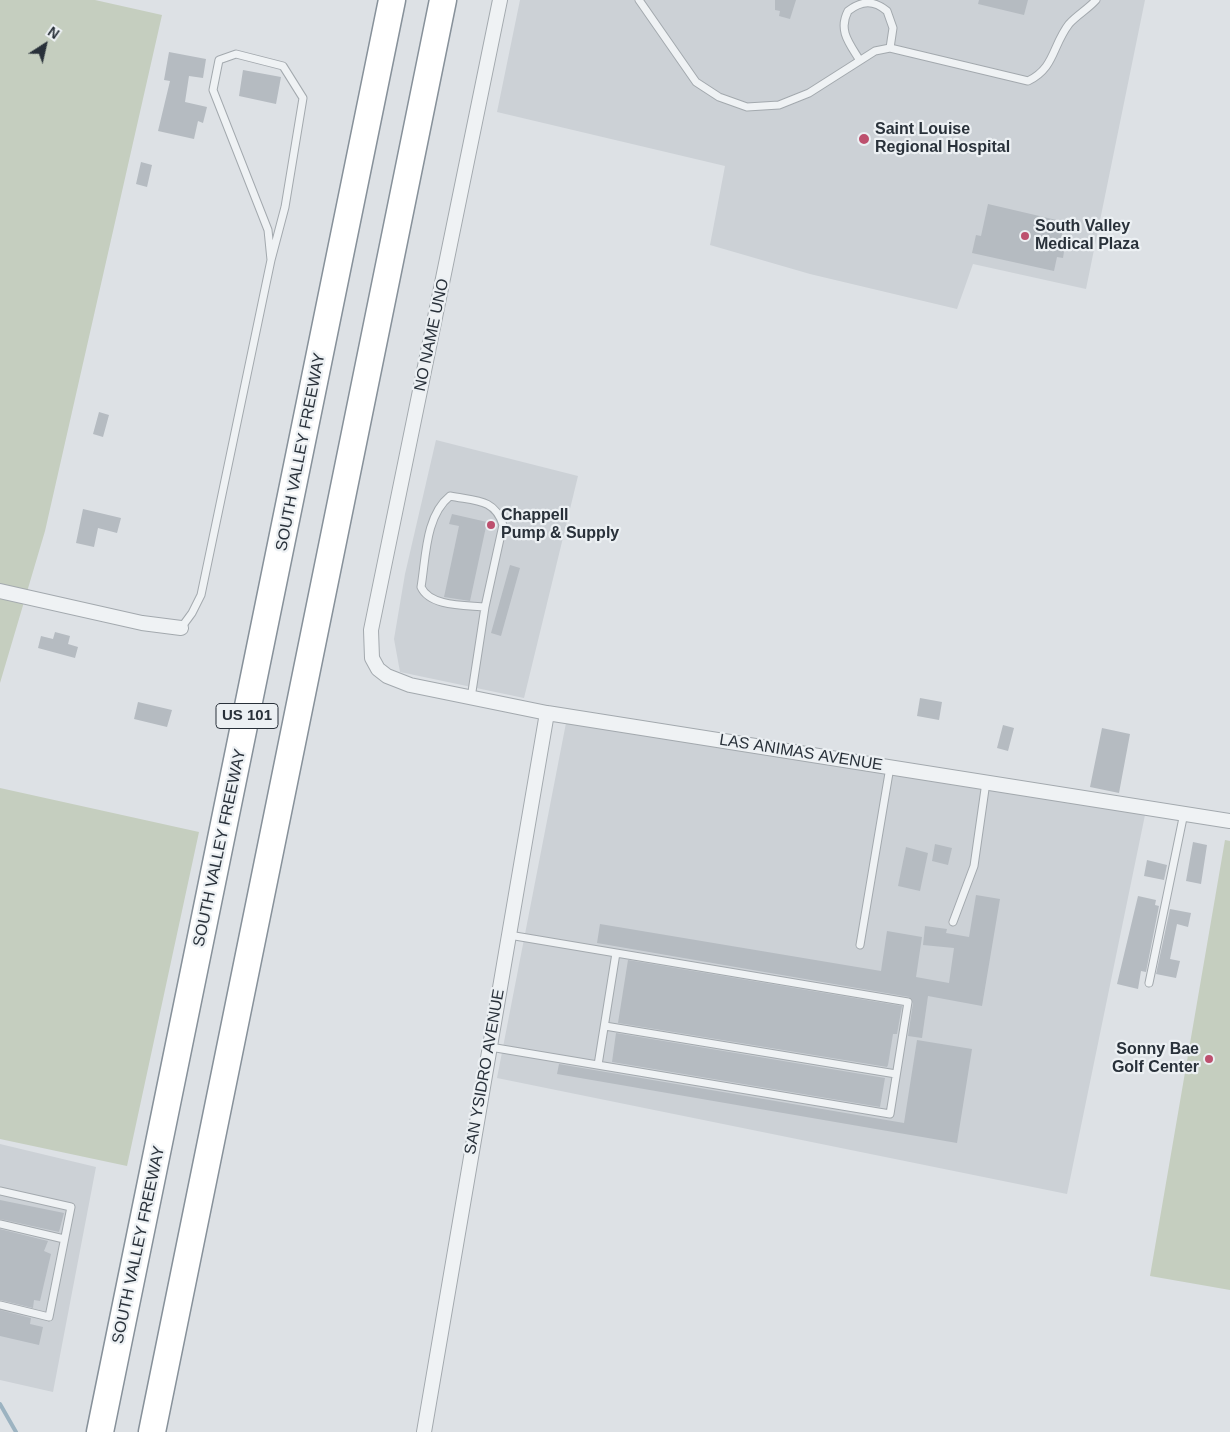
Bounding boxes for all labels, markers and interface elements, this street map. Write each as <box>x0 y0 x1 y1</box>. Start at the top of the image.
north arrow <box>20 20 70 70</box>
text: N <box>45 23 62 42</box>
place label: Saint Louise Regional Hospital <box>875 120 1010 158</box>
marker: Saint Louise Regional Hospital <box>857 132 871 146</box>
place label: South Valley Medical Plaza <box>1035 217 1139 255</box>
marker: South Valley Medical Plaza <box>1019 230 1031 242</box>
street label: NO NAME UNO <box>411 277 453 393</box>
street label: SOUTH VALLEY FREEWAY <box>272 351 330 553</box>
place label: Chappell Pump & Supply <box>501 506 619 544</box>
marker: Chappell Pump & Supply <box>485 519 497 531</box>
road number: US 101 <box>216 704 278 728</box>
street label: LAS ANIMAS AVENUE <box>718 731 884 775</box>
street label: SOUTH VALLEY FREEWAY <box>190 747 250 949</box>
street label: SAN YSIDRO AVENUE <box>461 988 509 1156</box>
place label: Sonny Bae Golf Center <box>1112 1040 1199 1078</box>
marker: Sonny Bae Golf Center <box>1203 1053 1215 1065</box>
street label: SOUTH VALLEY FREEWAY <box>109 1144 169 1346</box>

